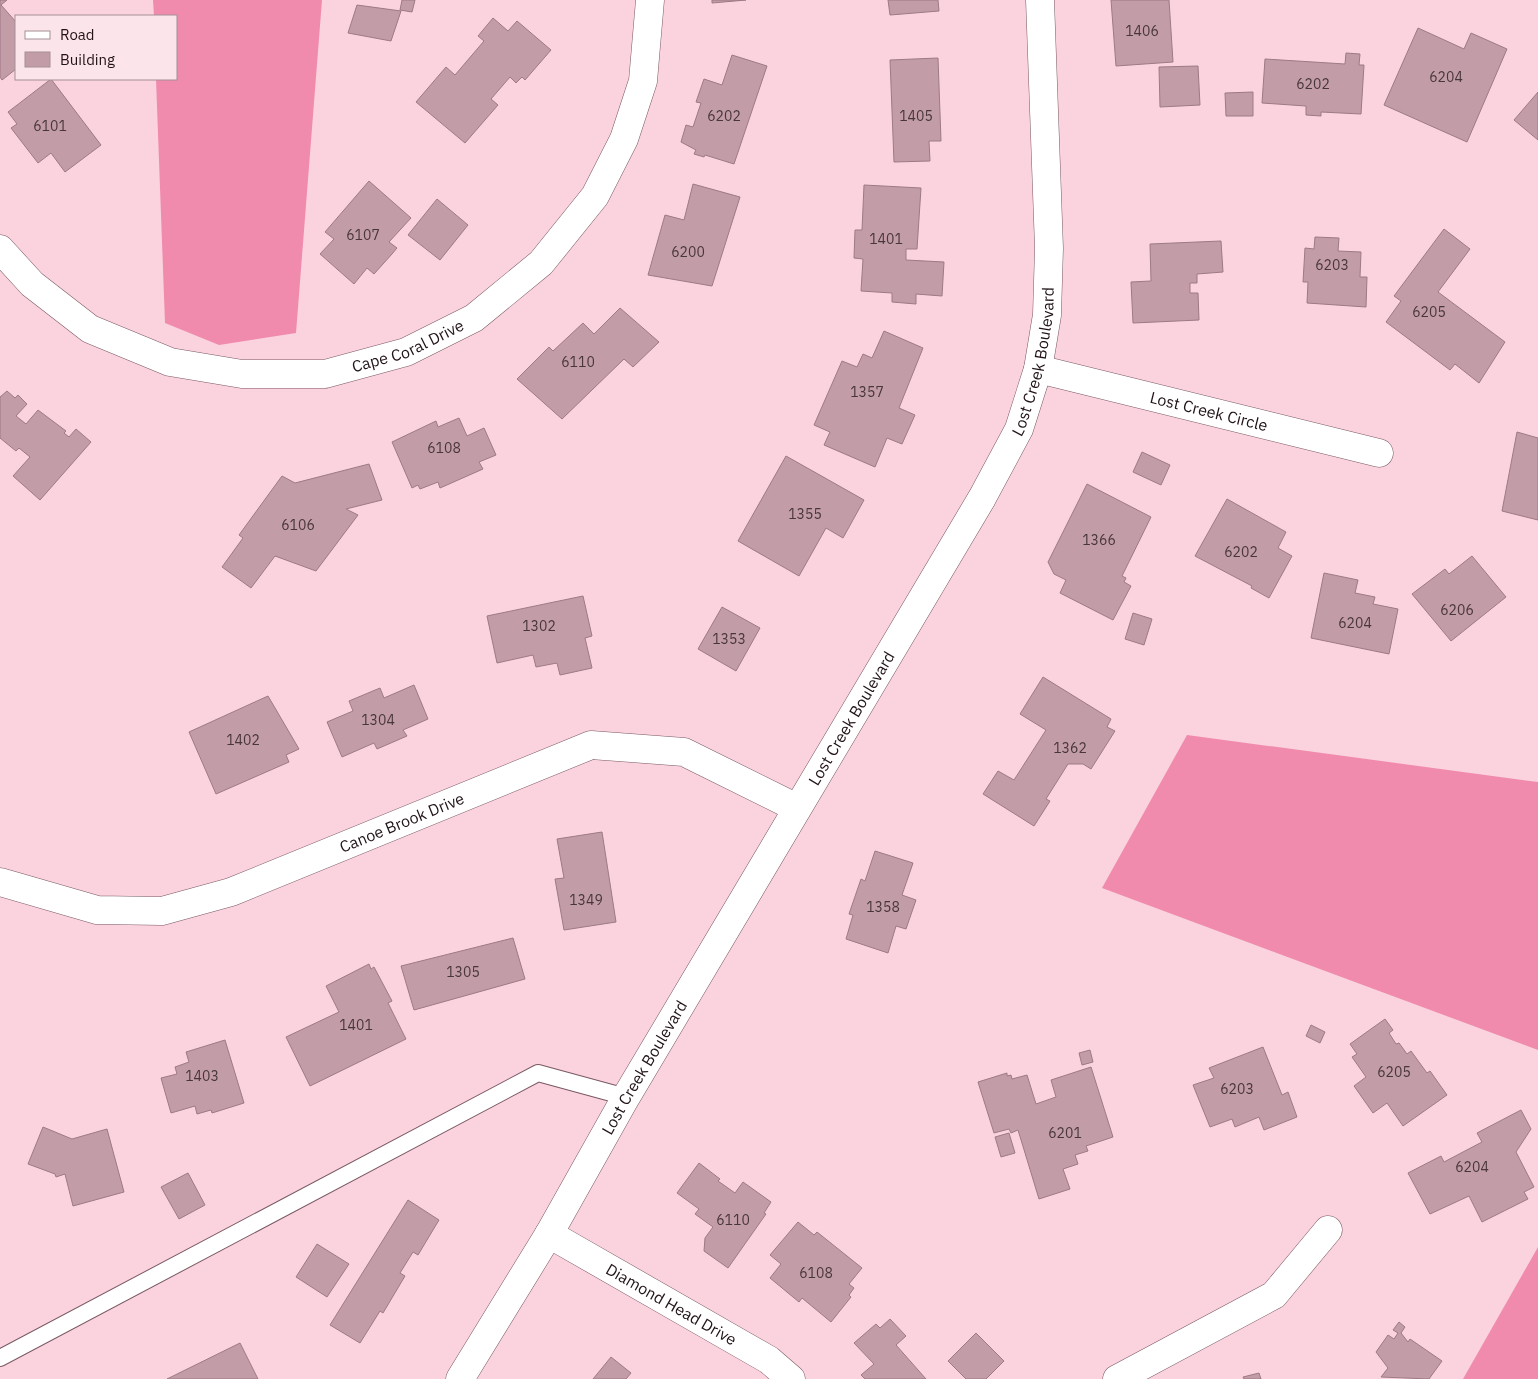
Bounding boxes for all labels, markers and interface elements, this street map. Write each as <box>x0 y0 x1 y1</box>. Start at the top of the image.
legend <box>15 15 178 80</box>
house number: 1406 <box>1125 22 1159 40</box>
text: Road <box>60 25 95 44</box>
text: Building <box>60 50 115 69</box>
house number: 6204 <box>1429 68 1463 86</box>
house number: 6202 <box>1296 75 1330 93</box>
house number: 6202 <box>707 107 741 125</box>
house number: 1405 <box>899 107 933 125</box>
house number: 6101 <box>33 117 67 135</box>
house number: 6107 <box>346 226 380 244</box>
house number: 1401 <box>869 230 903 248</box>
house number: 6200 <box>671 243 705 261</box>
house number: 6203 <box>1315 256 1349 274</box>
street label: Lost Creek Boulevard <box>1007 287 1058 440</box>
house number: 6205 <box>1412 303 1446 321</box>
street label: Cape Coral Drive <box>350 315 467 376</box>
house number: 6110 <box>561 353 595 371</box>
house number: 1357 <box>850 383 884 401</box>
street label: Lost Creek Circle <box>1148 387 1270 435</box>
house number: 6108 <box>427 439 461 457</box>
house number: 1355 <box>788 505 822 523</box>
house number: 6106 <box>281 516 315 534</box>
house number: 1366 <box>1082 531 1116 549</box>
house number: 6202 <box>1224 543 1258 561</box>
house number: 6206 <box>1440 601 1474 619</box>
house number: 6204 <box>1338 614 1372 632</box>
house number: 1302 <box>522 617 556 635</box>
house number: 1353 <box>712 630 746 648</box>
street label: Lost Creek Boulevard <box>804 648 899 789</box>
house number: 1304 <box>361 711 395 729</box>
house number: 1402 <box>226 731 260 749</box>
house number: 1362 <box>1053 739 1087 757</box>
street label: Canoe Brook Drive <box>337 788 467 857</box>
house number: 1349 <box>569 891 603 909</box>
house number: 1358 <box>866 898 900 916</box>
house number: 1305 <box>446 963 480 981</box>
street label: Lost Creek Boulevard <box>597 997 691 1138</box>
house number: 1401 <box>339 1016 373 1034</box>
house number: 6205 <box>1377 1063 1411 1081</box>
house number: 1403 <box>185 1067 219 1085</box>
house number: 6203 <box>1220 1080 1254 1098</box>
house number: 6201 <box>1048 1124 1082 1142</box>
house number: 6204 <box>1455 1158 1489 1176</box>
house number: 6110 <box>716 1211 750 1229</box>
street label: Diamond Head Drive <box>602 1259 740 1349</box>
house number: 6108 <box>799 1264 833 1282</box>

